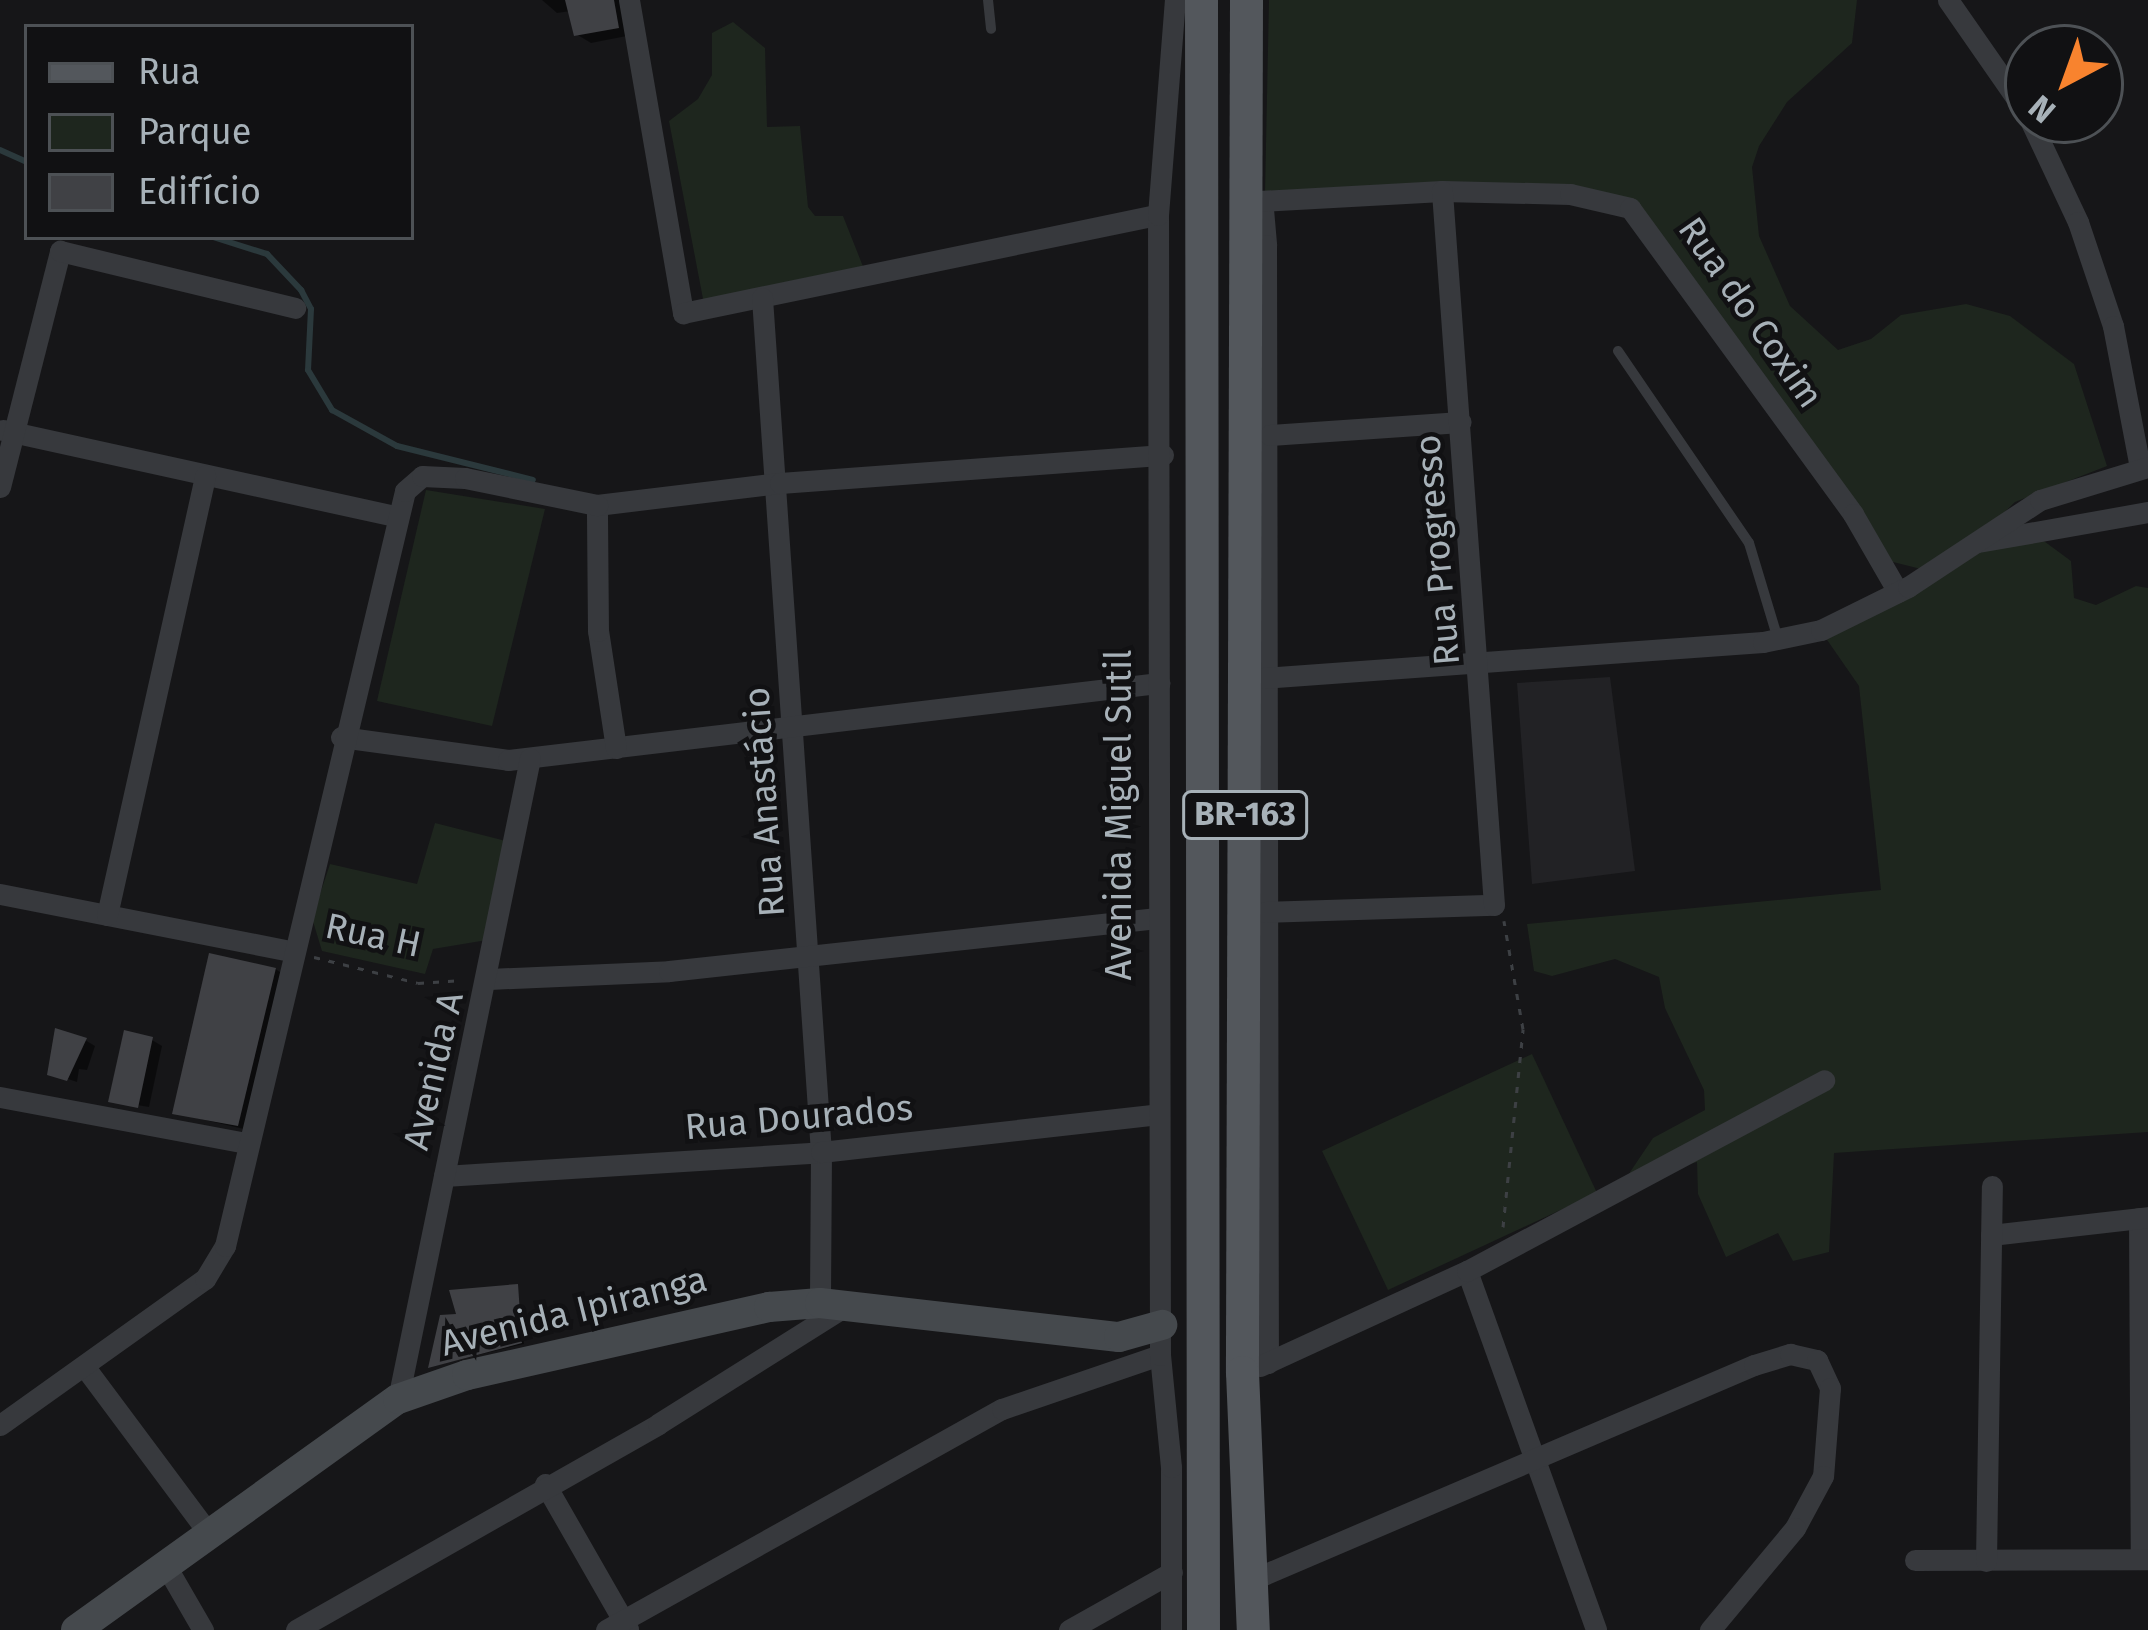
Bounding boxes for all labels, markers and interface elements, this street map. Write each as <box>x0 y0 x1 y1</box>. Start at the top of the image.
legend <box>24 24 414 240</box>
north arrow <box>2004 24 2124 144</box>
text: Rua <box>138 50 200 94</box>
text: N <box>2021 87 2064 131</box>
text: Parque <box>138 110 251 154</box>
text: Edifício <box>138 170 261 214</box>
street label: Rua do Coxim <box>1668 209 1832 417</box>
street label: Rua Progresso <box>1406 433 1470 667</box>
street label: Avenida Miguel Sutil <box>1098 649 1142 981</box>
street label: Rua Anastácio <box>735 686 795 918</box>
road number: BR-163 <box>1182 788 1308 842</box>
street label: Rua H <box>321 905 425 967</box>
street label: Avenida A <box>395 988 473 1154</box>
street label: Rua Dourados <box>683 1087 915 1149</box>
street label: Avenida Ipiranga <box>436 1258 712 1366</box>

